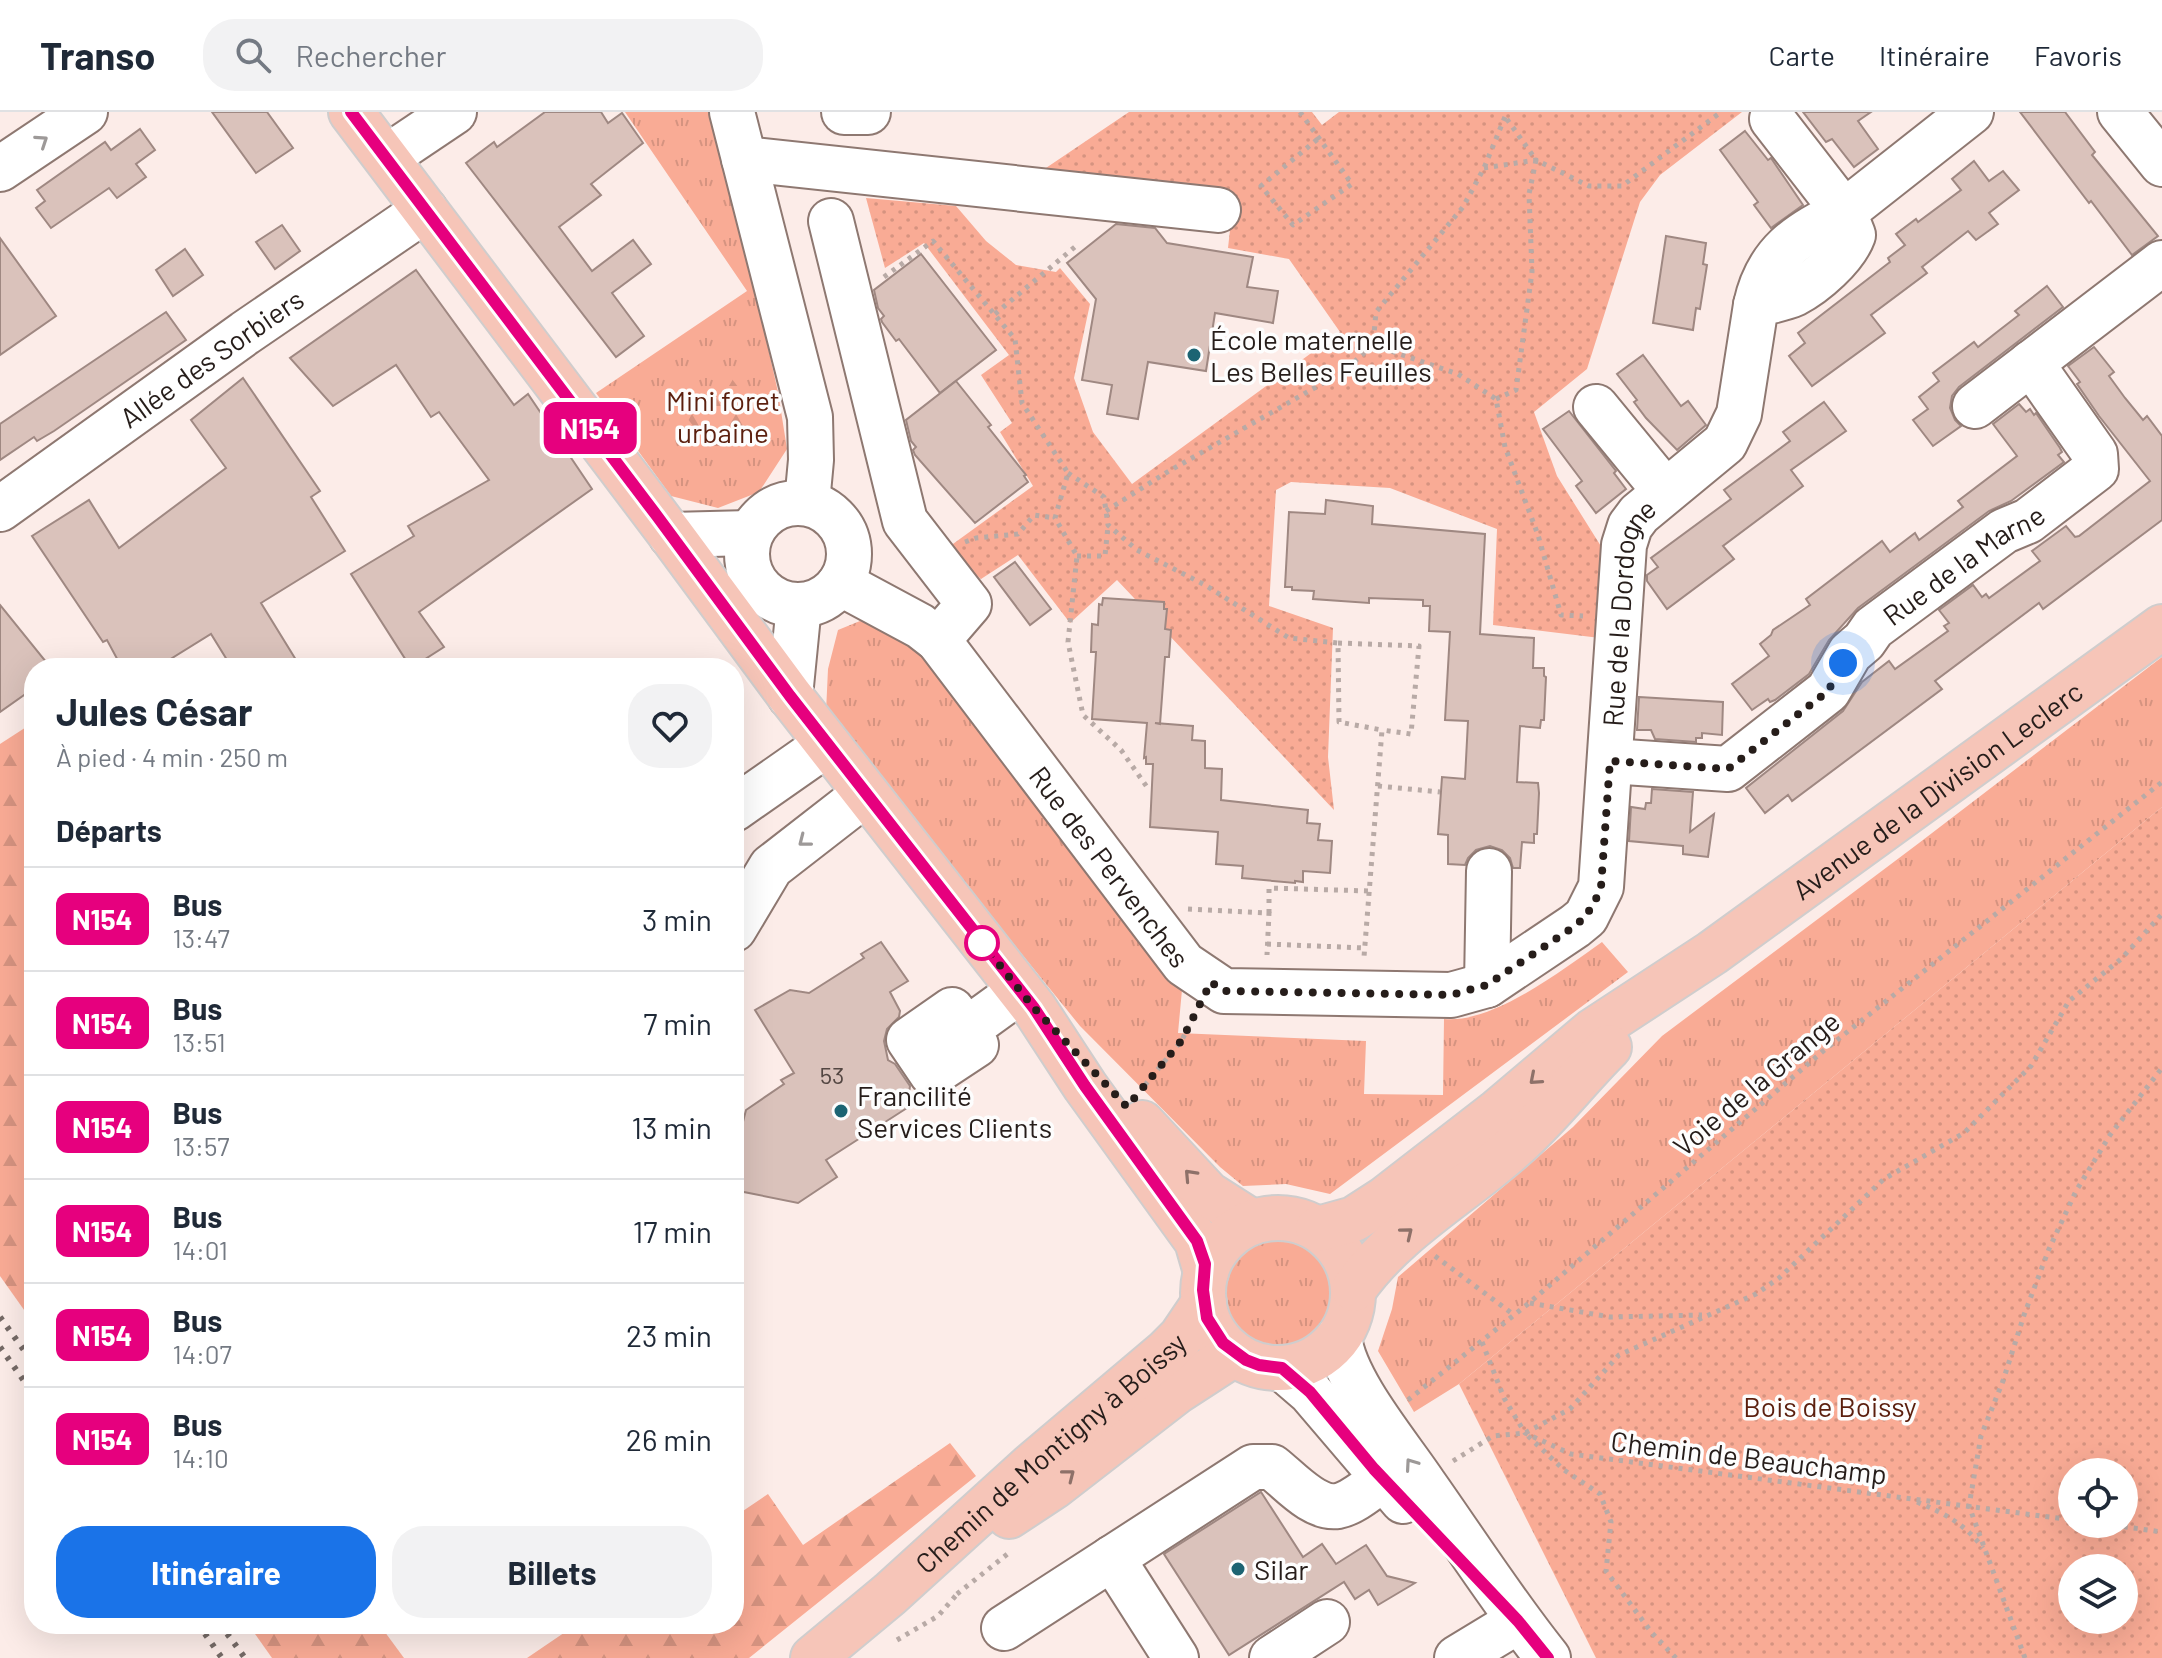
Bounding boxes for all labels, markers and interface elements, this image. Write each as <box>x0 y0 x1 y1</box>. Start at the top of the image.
search box <box>203 19 763 91</box>
text: Transo <box>40 32 155 78</box>
icon: search <box>231 33 275 77</box>
text: Rechercher <box>295 37 447 73</box>
text: Carte <box>1769 38 1835 72</box>
text: Itinéraire <box>1879 38 1990 72</box>
text: Favoris <box>2034 38 2122 72</box>
one-way arrow <box>34 136 48 151</box>
street label: Allée des Sorbiers <box>113 281 310 434</box>
place label: École maternelle Les Belles Feuilles <box>1210 322 1432 388</box>
marker: École maternelle Les Belles Feuilles <box>1185 346 1203 364</box>
park label: Mini foret urbaine <box>666 383 780 449</box>
line badge: N154 <box>534 402 646 454</box>
text: N154 <box>560 411 620 445</box>
street label: Rue de la Dordogne <box>1595 491 1662 728</box>
street label: Rue de la Marne <box>1876 498 2051 632</box>
your location <box>1823 643 1863 683</box>
street label: Avenue de la Division Leclerc <box>1786 674 2089 906</box>
button: heart <box>628 684 712 768</box>
text: Jules César <box>56 688 252 734</box>
text: À pied · 4 min · 250 m <box>56 741 288 772</box>
street label: Rue des Pervenches <box>1023 759 1197 974</box>
text: Départs <box>56 812 162 848</box>
one-way arrow <box>798 832 812 846</box>
text: Bus <box>173 886 222 922</box>
text: 3 min <box>642 901 712 937</box>
text: N154 <box>72 902 133 936</box>
text: 13:47 <box>173 922 230 953</box>
unlabelled marker <box>965 926 999 960</box>
text: Bus <box>173 990 222 1026</box>
street label: Voie de la Grange <box>1666 1004 1846 1162</box>
text: 7 min <box>643 1005 712 1041</box>
text: N154 <box>72 1006 133 1040</box>
text: 13:51 <box>173 1026 226 1057</box>
house number: 53 <box>820 1060 844 1089</box>
one-way arrow <box>1529 1069 1544 1083</box>
place label: Francilité Services Clients <box>857 1078 1052 1144</box>
text: Bus <box>173 1094 222 1130</box>
marker: Francilité Services Clients <box>832 1102 850 1120</box>
text: 13 min <box>631 1109 712 1145</box>
text: N154 <box>72 1110 133 1144</box>
text: 13:57 <box>173 1130 230 1161</box>
one-way arrow <box>1185 1170 1200 1184</box>
text: Bus <box>173 1198 222 1234</box>
text: 17 min <box>633 1213 712 1249</box>
text: N154 <box>72 1214 133 1248</box>
one-way arrow <box>1398 1228 1412 1243</box>
text: 14:01 <box>173 1234 228 1265</box>
text: Bus <box>173 1302 222 1338</box>
text: 23 min <box>626 1317 712 1353</box>
text: N154 <box>72 1318 133 1352</box>
street label: Chemin de Montigny à Boissy <box>908 1325 1193 1580</box>
text: 14:07 <box>173 1338 232 1369</box>
park label: Bois de Boissy <box>1743 1389 1917 1423</box>
text: Bus <box>173 1406 222 1442</box>
text: 26 min <box>626 1421 712 1457</box>
text: N154 <box>72 1422 133 1456</box>
street label: Chemin de Beauchamp <box>1609 1423 1889 1491</box>
text: 14:10 <box>173 1442 229 1473</box>
map controls <box>2058 1458 2138 1634</box>
button: locate <box>2058 1458 2138 1538</box>
one-way arrow <box>1406 1459 1421 1473</box>
one-way arrow <box>1060 1470 1075 1484</box>
button: Itinéraire <box>56 1526 376 1618</box>
button: Billets <box>392 1526 712 1618</box>
place label: Silar <box>1254 1552 1308 1586</box>
button: layers <box>2058 1554 2138 1634</box>
marker: Silar <box>1229 1560 1247 1578</box>

